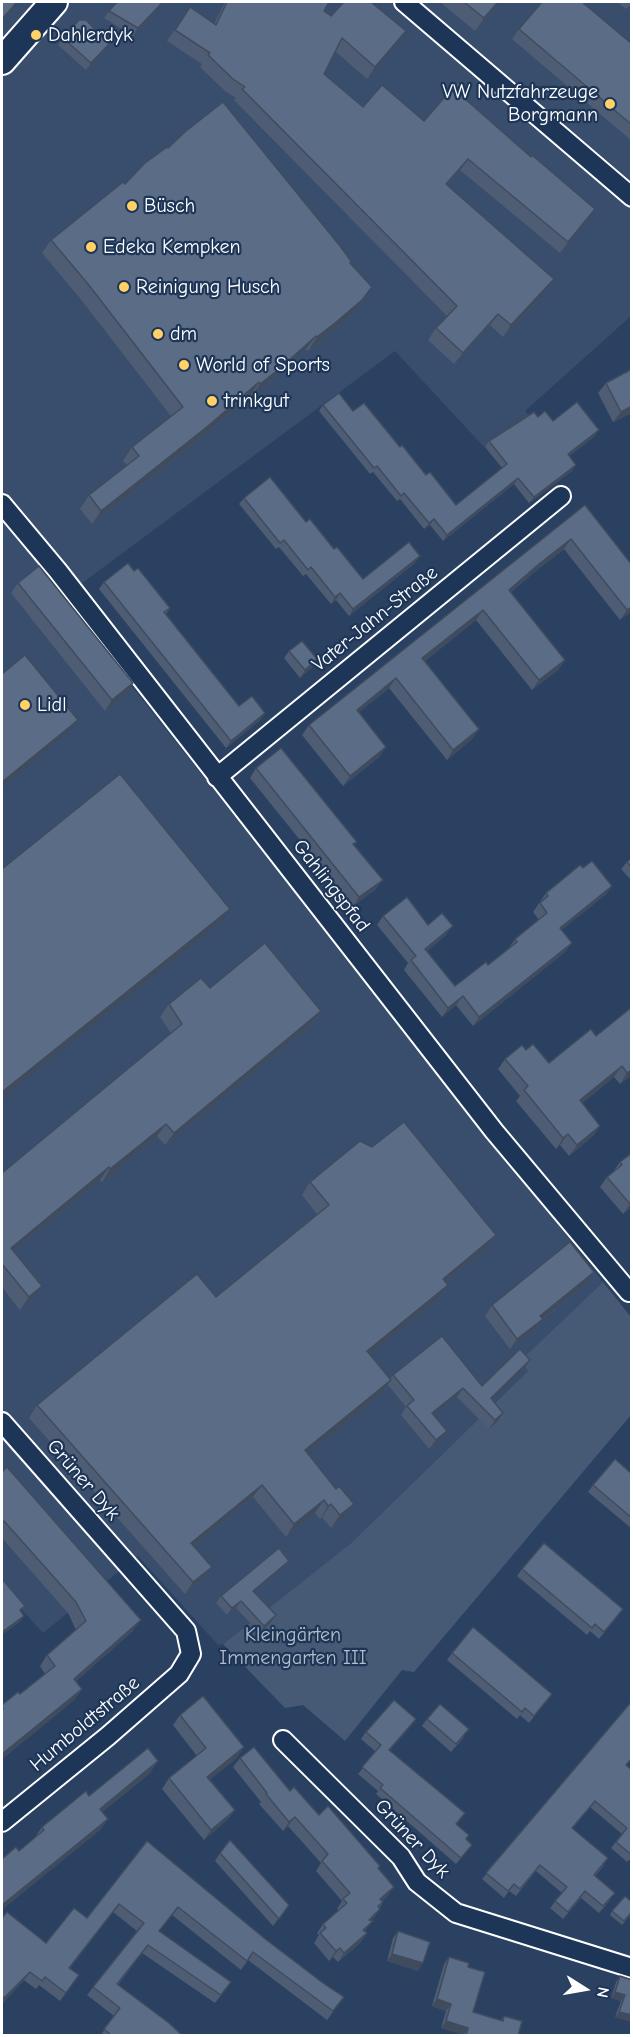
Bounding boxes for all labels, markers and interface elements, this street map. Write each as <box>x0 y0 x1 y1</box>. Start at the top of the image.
place label: Dahlerdyk <box>48 23 133 47</box>
marker: Dahlerdyk <box>29 28 43 42</box>
place label: VW Nutzfahrzeuge Borgmann <box>442 80 598 127</box>
marker: VW Nutzfahrzeuge Borgmann <box>603 97 617 111</box>
place label: Büsch <box>144 194 195 218</box>
marker: Büsch <box>125 199 139 213</box>
place label: Edeka Kempken <box>103 235 241 259</box>
marker: Edeka Kempken <box>84 240 98 254</box>
place label: Reinigung Husch <box>136 275 280 299</box>
marker: Reinigung Husch <box>117 280 131 294</box>
place label: dm <box>170 322 197 346</box>
marker: dm <box>151 327 165 341</box>
place label: World of Sports <box>196 353 330 377</box>
marker: World of Sports <box>177 358 191 372</box>
place label: trinkgut <box>224 389 289 413</box>
marker: trinkgut <box>205 394 219 408</box>
street label: Vater-Jahn-Straße <box>307 561 443 677</box>
place label: Lidl <box>37 693 67 717</box>
marker: Lidl <box>18 698 32 712</box>
street label: Gahlingspfad <box>287 835 375 937</box>
street label: Grüner Dyk <box>41 1435 125 1525</box>
park label: Kleingärten Immengarten III <box>219 1623 367 1670</box>
street label: Humboldtstraße <box>25 1671 145 1777</box>
street label: Grüner Dyk <box>369 1794 455 1884</box>
north arrow <box>555 1959 615 2019</box>
text: N <box>593 1986 612 1999</box>

